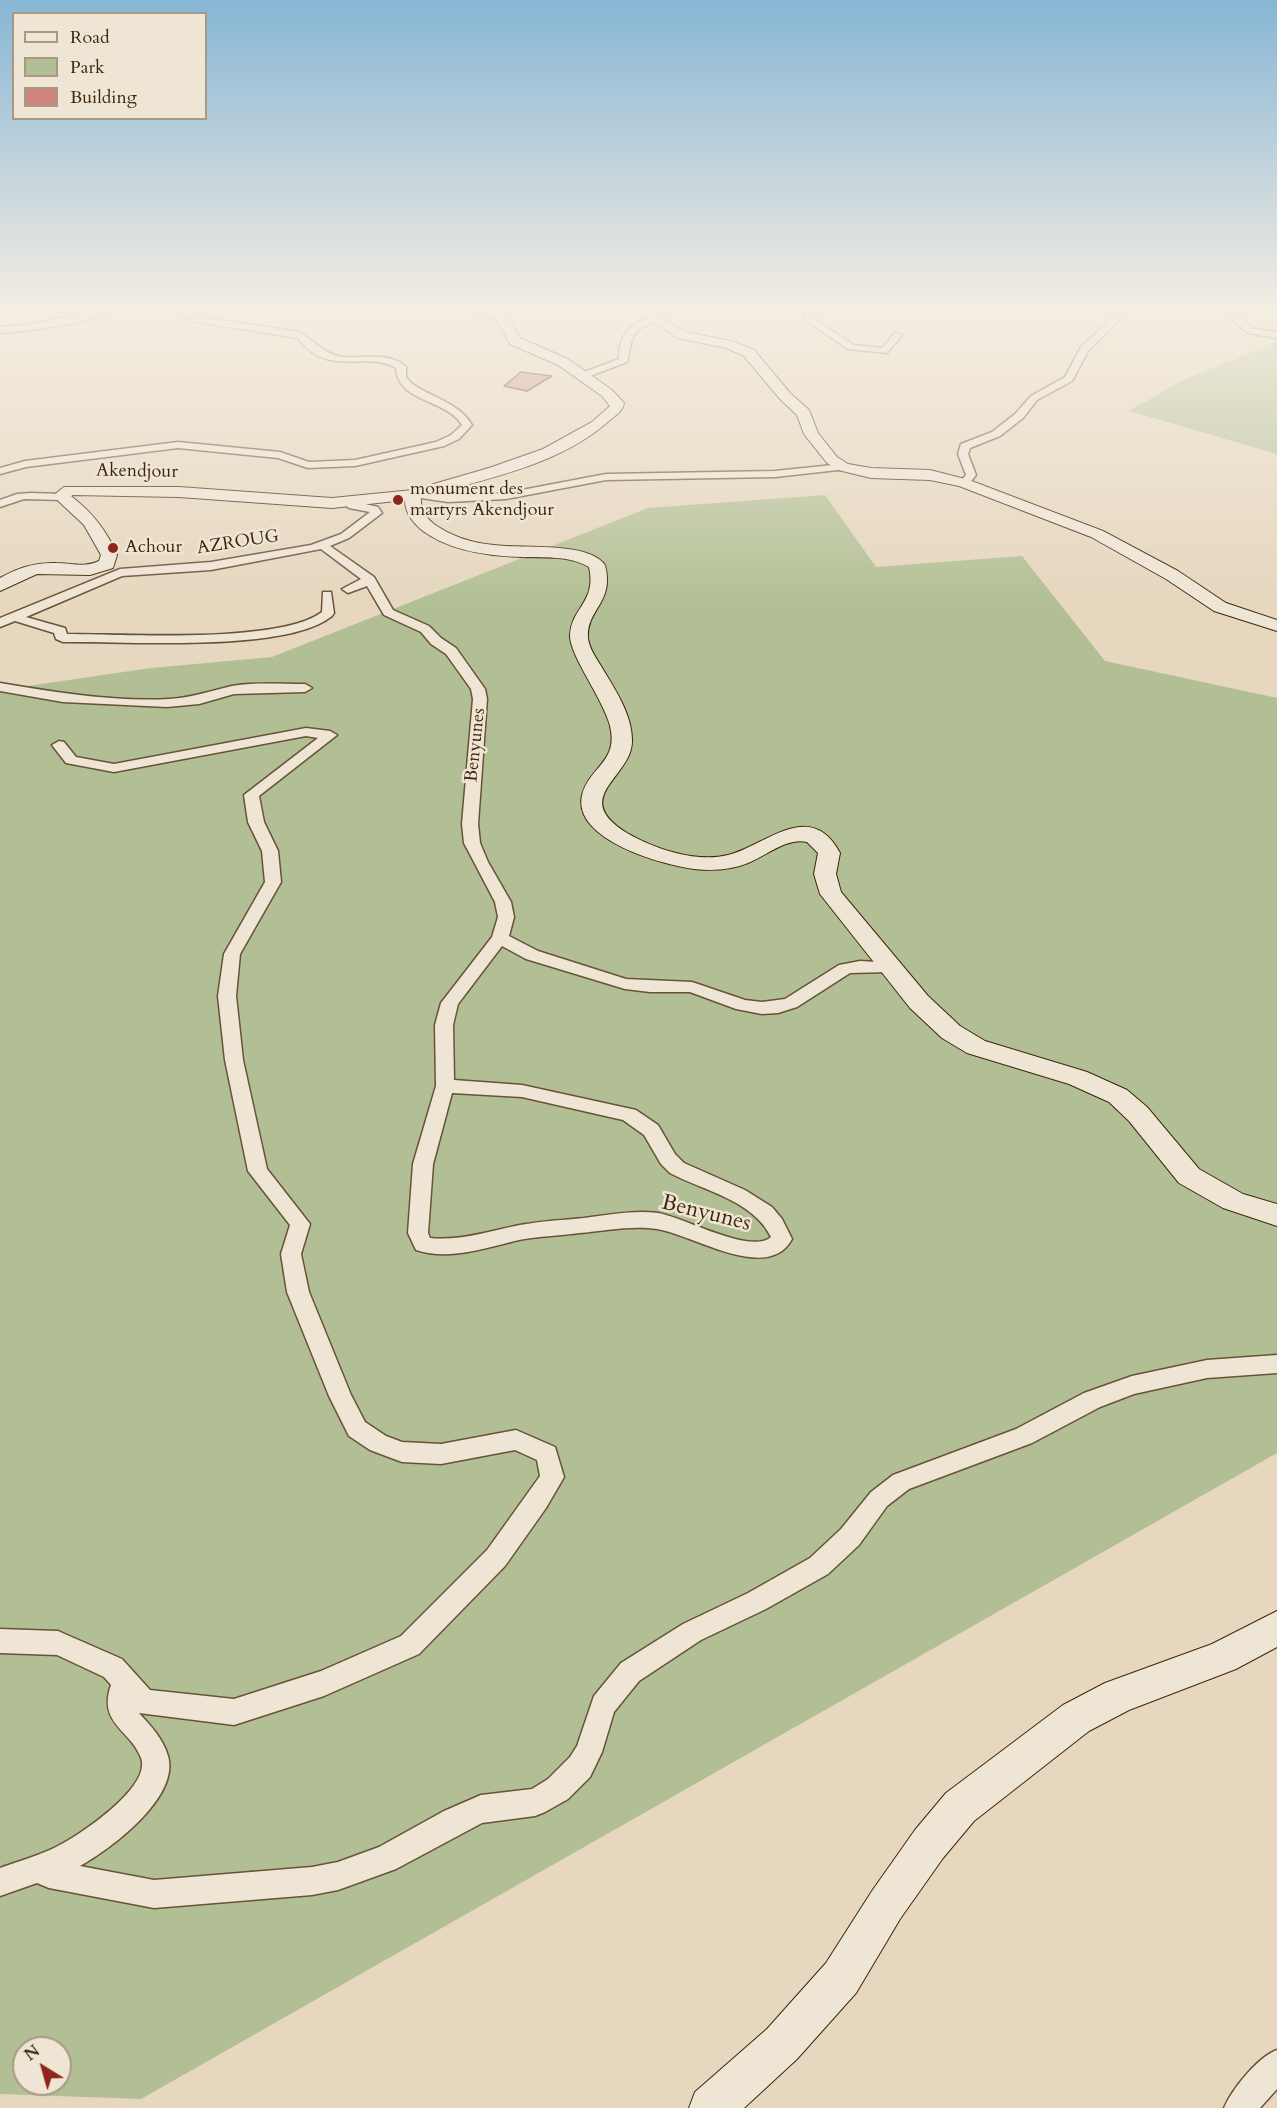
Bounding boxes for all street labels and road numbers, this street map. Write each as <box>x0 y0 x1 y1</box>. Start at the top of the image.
street label: Akendjour <box>96 460 178 484</box>
street label: AZROUG <box>196 526 280 560</box>
street label: Benyunes <box>461 707 491 783</box>
street label: Benyunes <box>659 1190 753 1238</box>

